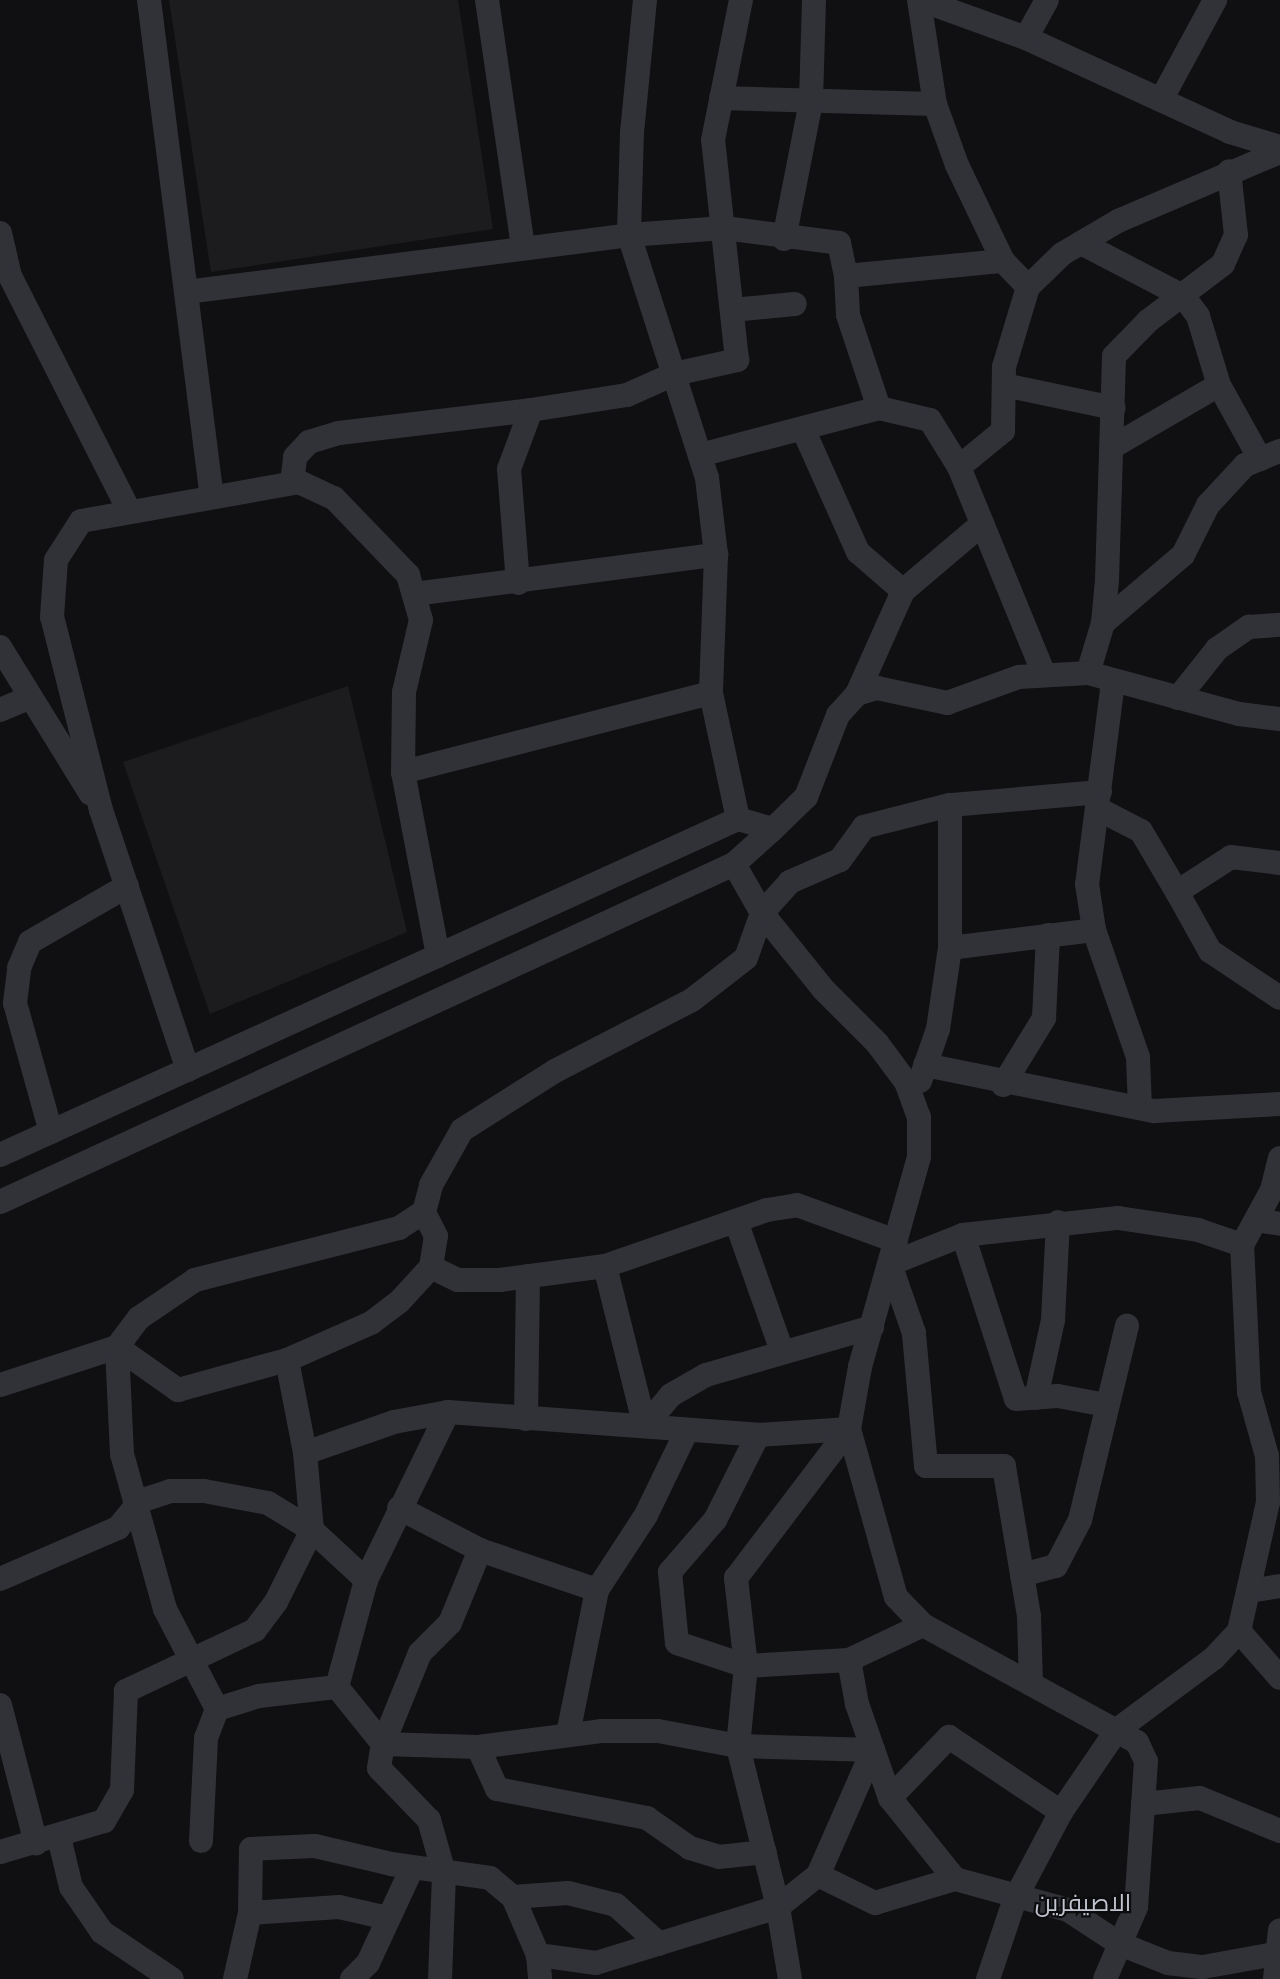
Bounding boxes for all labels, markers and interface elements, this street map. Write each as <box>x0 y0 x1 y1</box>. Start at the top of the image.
district label: الاصيفرين <box>1035 1889 1131 1917</box>

